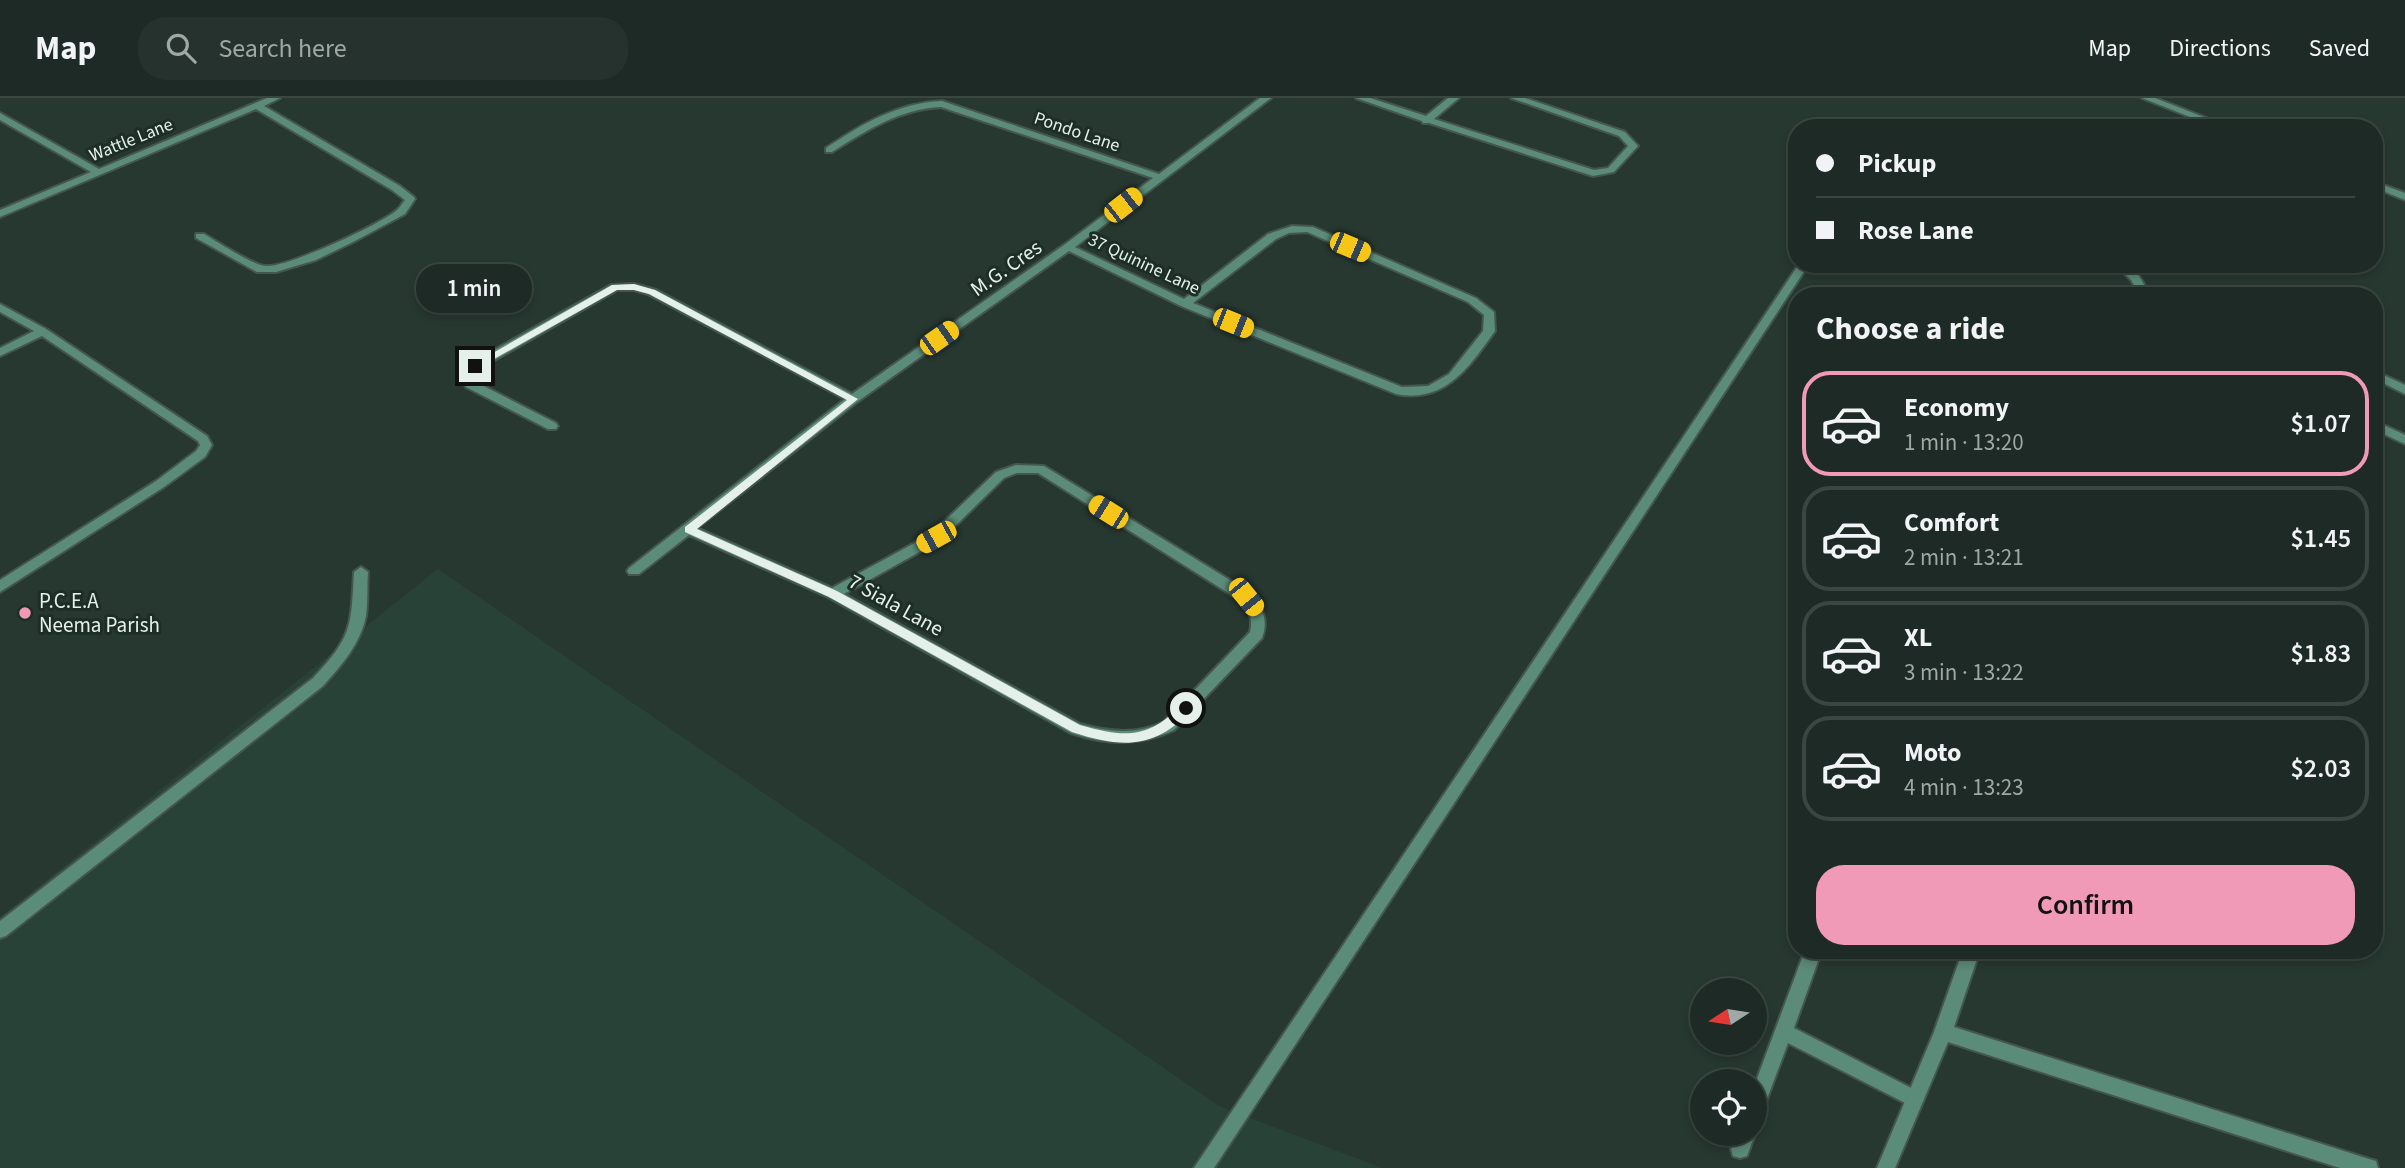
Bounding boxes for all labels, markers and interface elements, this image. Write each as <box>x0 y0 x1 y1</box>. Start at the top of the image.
search box <box>138 17 628 80</box>
text: Map <box>35 25 96 72</box>
icon: search <box>162 29 200 67</box>
text: Search here <box>218 30 347 67</box>
text: Map <box>2088 31 2131 66</box>
text: Directions <box>2169 31 2271 66</box>
text: Saved <box>2309 31 2370 66</box>
street label: Pondo Lane <box>1031 106 1123 158</box>
street label: Wattle Lane <box>85 112 177 168</box>
text: Pickup <box>1858 145 1936 182</box>
car <box>1100 184 1147 226</box>
text: Rose Lane <box>1858 212 1974 249</box>
street label: 37 Quinine Lane <box>1084 227 1204 301</box>
car <box>1327 229 1374 265</box>
street label: M.G. Cres <box>964 232 1048 304</box>
callout: 1 min <box>417 264 533 314</box>
text: 1 min <box>447 272 501 305</box>
car <box>1210 305 1257 341</box>
text: Choose a ride <box>1816 306 2005 352</box>
car <box>916 317 963 359</box>
route end <box>459 350 491 382</box>
text: Economy <box>1904 389 2009 426</box>
icon: car <box>1820 392 1883 455</box>
text: $1.07 <box>2290 405 2351 442</box>
text: 1 min · 13:20 <box>1904 426 2024 459</box>
car <box>1085 492 1132 532</box>
text: Comfort <box>1904 504 1999 541</box>
icon: car <box>1820 507 1883 570</box>
car <box>913 518 960 556</box>
text: $1.45 <box>2290 520 2351 557</box>
text: 2 min · 13:21 <box>1904 541 2024 574</box>
street label: 7 Siala Lane <box>843 567 949 643</box>
car <box>1225 574 1268 620</box>
place label: P.C.E.A Neema Parish <box>39 586 160 640</box>
marker: P.C.E.A Neema Parish <box>17 605 33 621</box>
text: XL <box>1904 619 1932 656</box>
icon: car <box>1820 622 1883 685</box>
text: $1.83 <box>2290 635 2351 672</box>
text: 3 min · 13:22 <box>1904 656 2024 689</box>
route start <box>1170 692 1202 724</box>
text: Moto <box>1904 734 1961 771</box>
icon: car <box>1820 737 1883 800</box>
text: $2.03 <box>2290 750 2351 787</box>
text: 4 min · 13:23 <box>1904 771 2024 804</box>
button: Confirm <box>1816 865 2355 945</box>
north arrow <box>1690 978 1768 1055</box>
map controls <box>1690 978 1767 1146</box>
button: locate <box>1690 1069 1767 1146</box>

